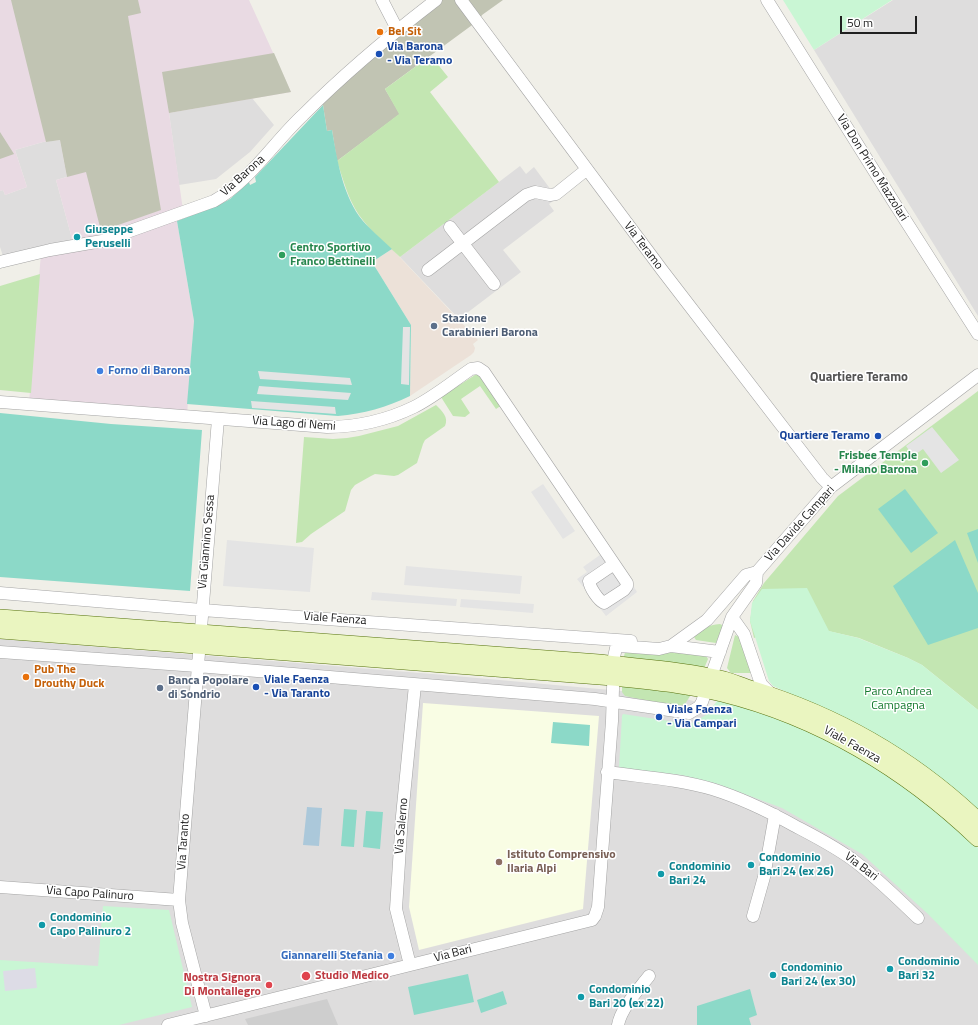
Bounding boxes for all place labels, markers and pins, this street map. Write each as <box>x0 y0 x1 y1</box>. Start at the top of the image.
place label: Bel Sit <box>388 25 421 39</box>
marker: Bel Sit <box>375 27 385 37</box>
place label: Via Barona - Via Teramo <box>387 40 452 68</box>
marker: Via Barona - Via Teramo <box>374 49 384 59</box>
place label: Giuseppe Peruselli <box>85 223 133 251</box>
marker: Giuseppe Peruselli <box>72 232 82 242</box>
place label: Centro Sportivo Franco Bettinelli <box>290 241 375 269</box>
marker: Centro Sportivo Franco Bettinelli <box>277 250 287 260</box>
place label: Stazione Carabinieri Barona <box>442 312 538 340</box>
marker: Stazione Carabinieri Barona <box>429 321 439 331</box>
place label: Forno di Barona <box>108 364 190 378</box>
marker: Forno di Barona <box>95 366 105 376</box>
place label: Quartiere Teramo <box>779 429 870 443</box>
marker: Quartiere Teramo <box>873 431 883 441</box>
place label: Frisbee Temple - Milano Barona <box>834 449 917 477</box>
marker: Frisbee Temple - Milano Barona <box>920 458 930 468</box>
place label: Pub The Drouthy Duck <box>34 663 105 691</box>
marker: Pub The Drouthy Duck <box>21 672 31 682</box>
place label: Viale Faenza - Via Taranto <box>264 673 330 701</box>
place label: Banca Popolare di Sondrio <box>168 674 249 702</box>
marker: Viale Faenza - Via Taranto <box>251 682 261 692</box>
marker: Banca Popolare di Sondrio <box>155 683 165 693</box>
place label: Viale Faenza - Via Campari <box>667 703 737 731</box>
marker: Viale Faenza - Via Campari <box>654 712 664 722</box>
place label: Istituto Comprensivo Ilaria Alpi <box>507 848 616 876</box>
place label: Condominio Bari 24 (ex 26) <box>759 851 834 879</box>
marker: Istituto Comprensivo Ilaria Alpi <box>494 857 504 867</box>
place label: Condominio Bari 24 <box>669 860 731 888</box>
marker: Condominio Bari 24 (ex 26) <box>746 860 756 870</box>
marker: Condominio Bari 24 <box>656 869 666 879</box>
place label: Condominio Capo Palinuro 2 <box>50 911 131 939</box>
marker: Condominio Capo Palinuro 2 <box>37 920 47 930</box>
place label: Giannarelli Stefania <box>281 949 383 963</box>
marker: Giannarelli Stefania <box>386 951 396 961</box>
place label: Condominio Bari 32 <box>898 955 960 983</box>
place label: Condominio Bari 24 (ex 30) <box>781 961 856 989</box>
marker: Condominio Bari 32 <box>885 964 895 974</box>
place label: Studio Medico <box>315 969 389 983</box>
marker: Studio Medico <box>300 970 312 982</box>
marker: Condominio Bari 24 (ex 30) <box>768 970 778 980</box>
place label: Nostra Signora Di Montallegro <box>183 971 261 999</box>
marker: Nostra Signora Di Montallegro <box>264 980 274 990</box>
place label: Condominio Bari 20 (ex 22) <box>589 983 664 1011</box>
marker: Condominio Bari 20 (ex 22) <box>576 992 586 1002</box>

